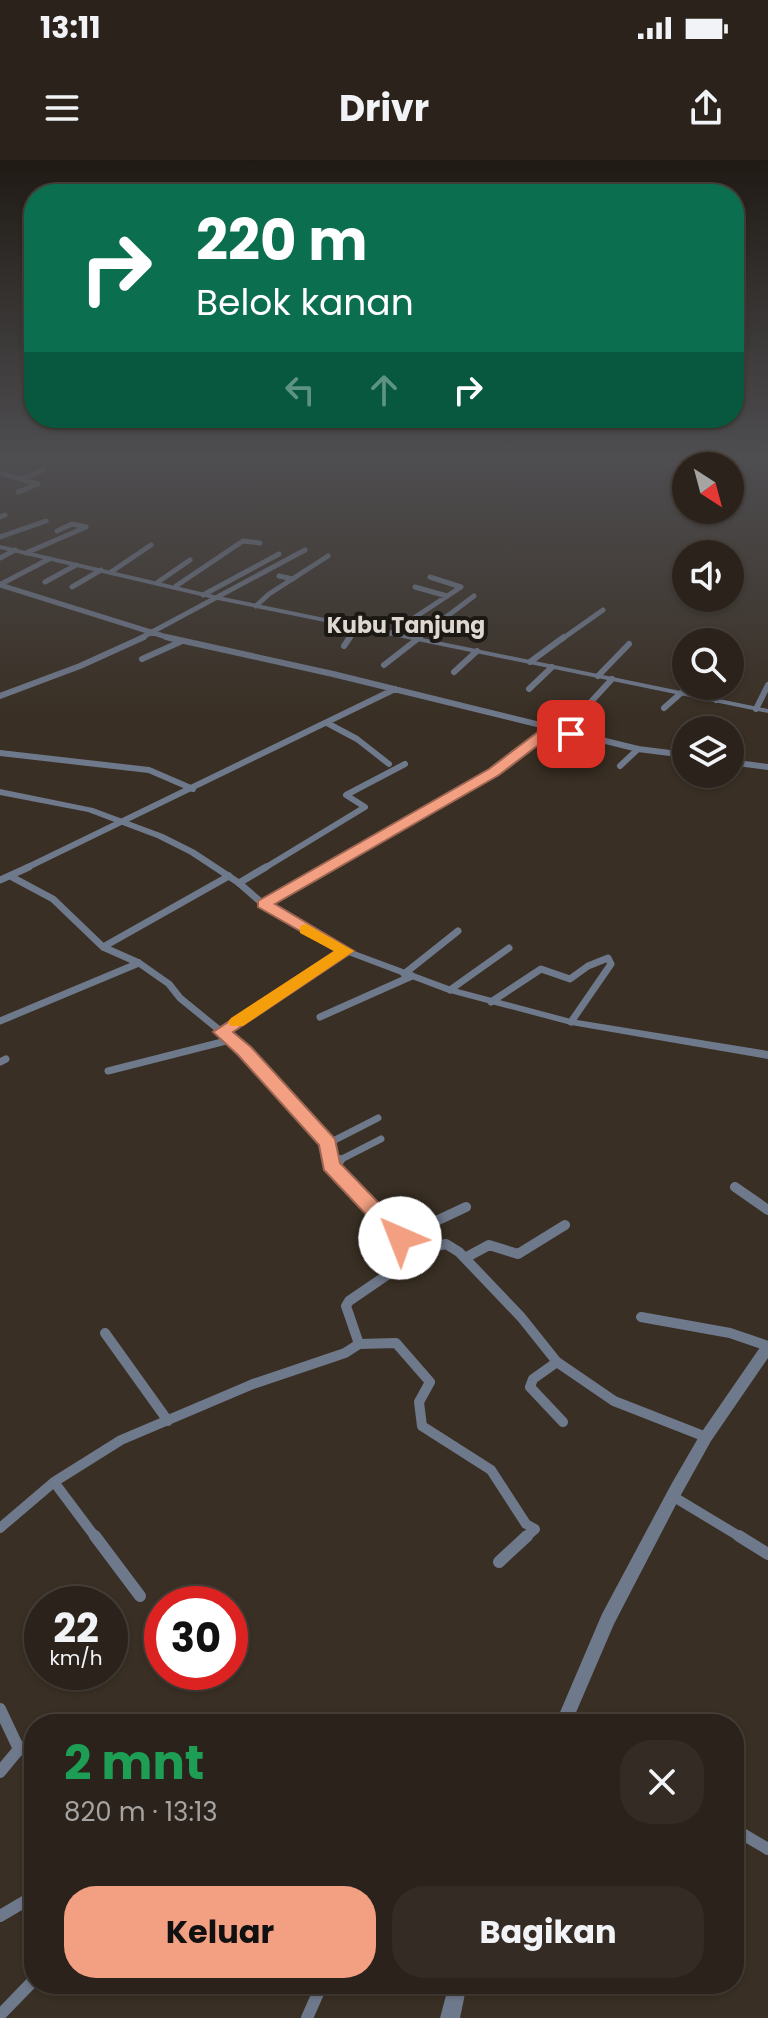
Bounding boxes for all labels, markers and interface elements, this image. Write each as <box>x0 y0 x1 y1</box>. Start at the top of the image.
text: 13:11 <box>40 6 101 49</box>
text: Drivr <box>339 83 429 134</box>
icon: menu <box>40 86 84 130</box>
icon: share <box>684 86 728 130</box>
text: 220 m <box>196 201 368 280</box>
icon: right <box>64 216 168 320</box>
text: Belok kanan <box>196 277 414 328</box>
icon: left <box>278 368 322 412</box>
icon: ahead <box>362 368 406 412</box>
icon: right <box>446 368 490 412</box>
north arrow <box>672 452 744 524</box>
map controls <box>672 452 744 788</box>
button: sound <box>672 540 744 612</box>
district label: Kubu Tanjung <box>327 610 485 641</box>
button: search <box>672 628 744 700</box>
pin <box>537 700 605 768</box>
icon: arrive <box>549 712 593 756</box>
button: layers <box>672 716 744 788</box>
position arrow <box>358 1196 442 1280</box>
speed limit sign: 30 <box>144 1586 248 1690</box>
text: 22 <box>53 1600 99 1656</box>
text: km/h <box>49 1644 103 1672</box>
text: 2 mnt <box>64 1729 204 1796</box>
button: close <box>620 1740 704 1824</box>
text: 820 m · 13:13 <box>64 1794 218 1830</box>
button: Keluar <box>64 1886 376 1978</box>
button: Bagikan <box>392 1886 704 1978</box>

